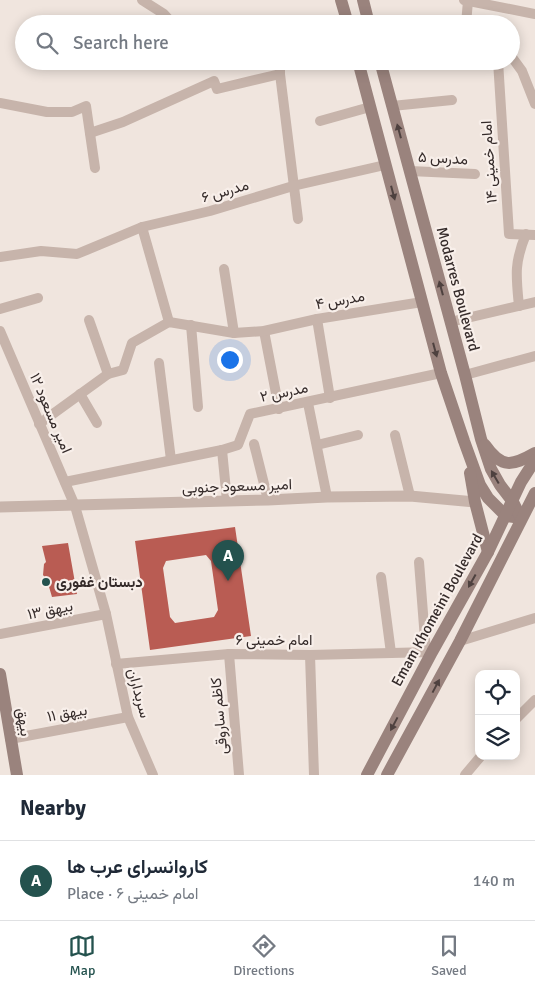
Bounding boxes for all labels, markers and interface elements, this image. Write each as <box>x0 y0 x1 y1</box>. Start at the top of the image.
search box <box>15 15 520 70</box>
icon: search <box>33 29 61 57</box>
text: Search here <box>73 31 169 55</box>
street label: امام خمینی ۱۴ <box>477 120 502 204</box>
one-way arrow <box>394 123 402 138</box>
street label: مدرس ۵ <box>418 148 468 169</box>
street label: مدرس ۶ <box>199 176 251 207</box>
one-way arrow <box>389 185 397 200</box>
street label: Modarres Boulevard <box>433 225 483 353</box>
one-way arrow <box>437 280 445 295</box>
street label: مدرس ۴ <box>314 287 366 314</box>
one-way arrow <box>431 343 439 358</box>
your location <box>217 347 243 373</box>
street label: امیر مسعود ۱۲ <box>26 370 76 456</box>
street label: مدرس ۲ <box>258 378 310 407</box>
one-way arrow <box>491 471 500 484</box>
street label: امیر مسعود جنوبی <box>182 475 292 498</box>
street label: Emam Khomeini Boulevard <box>388 531 487 689</box>
pin: A <box>212 540 244 581</box>
place label: دبستان غفوری <box>56 573 143 591</box>
one-way arrow <box>468 573 476 588</box>
marker: دبستان غفوری <box>40 576 52 588</box>
street label: بیهق ۱۳ <box>26 597 74 624</box>
street label: امام خمینی ۶ <box>235 631 313 650</box>
street label: سربداران <box>124 666 154 720</box>
map controls <box>475 670 520 760</box>
button: locate <box>475 670 520 715</box>
street label: کاظم ساروقی <box>207 676 232 755</box>
one-way arrow <box>431 679 440 693</box>
street label: بیهق ۱۱ <box>46 701 89 726</box>
street label: بیهق <box>12 707 35 738</box>
button: layers <box>475 715 520 760</box>
one-way arrow <box>390 716 398 731</box>
text: Nearby <box>20 795 86 821</box>
text: کاروانسرای عرب ها <box>67 855 208 879</box>
text: A <box>31 871 41 891</box>
text: 140 m <box>473 871 515 891</box>
text: Place · امام خمینی ۶ <box>67 884 199 904</box>
tab: Map <box>68 932 96 979</box>
tab: Directions <box>233 932 294 979</box>
tab: Saved <box>431 932 467 979</box>

